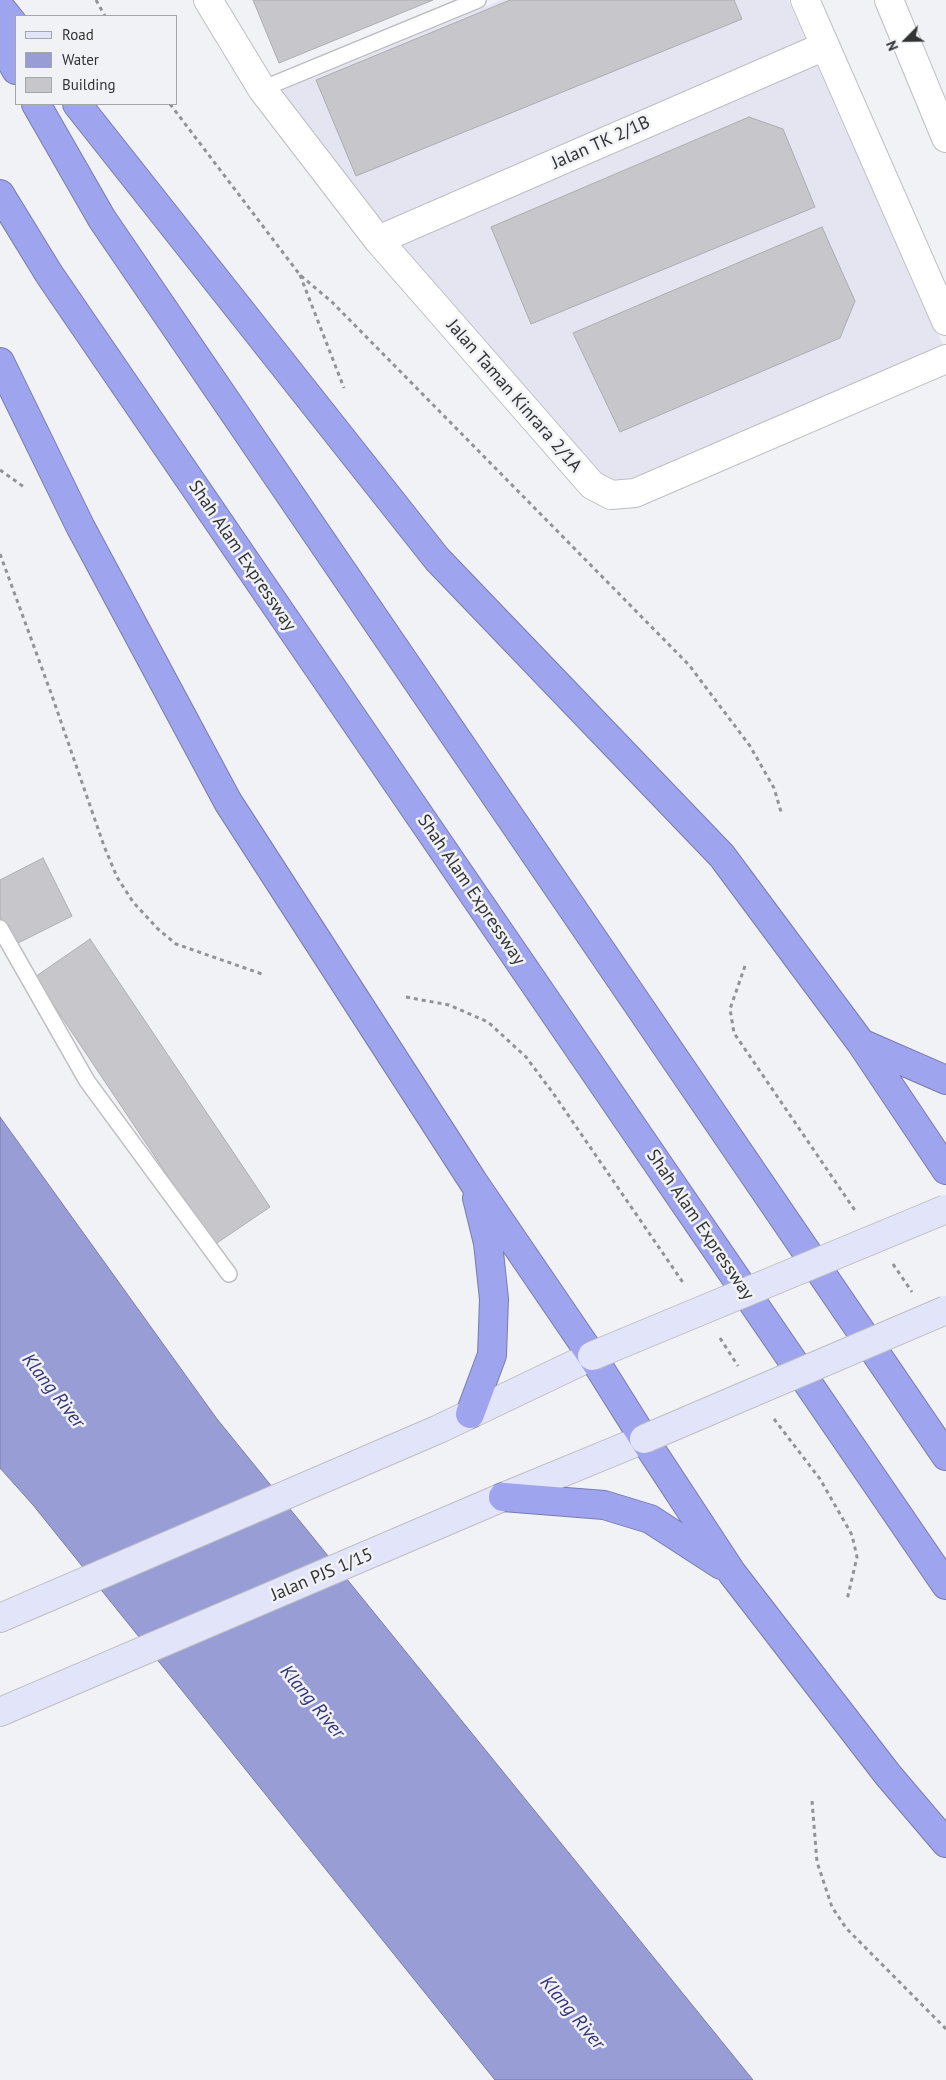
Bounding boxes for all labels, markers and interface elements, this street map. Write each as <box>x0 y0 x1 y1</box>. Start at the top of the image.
legend <box>15 15 178 105</box>
north arrow <box>881 15 931 65</box>
text: Road <box>62 25 94 44</box>
text: N <box>882 38 902 54</box>
text: Water <box>62 50 99 69</box>
text: Building <box>62 75 116 94</box>
street label: Jalan TK 2/1B <box>549 112 653 174</box>
street label: Jalan Taman Kinrara 2/1A <box>442 315 586 477</box>
street label: Shah Alam Expressway <box>184 477 300 635</box>
street label: Shah Alam Expressway <box>413 811 529 969</box>
street label: Shah Alam Expressway <box>642 1146 758 1304</box>
water label: Klang River <box>17 1349 89 1433</box>
street label: Jalan PJS 1/15 <box>268 1544 376 1606</box>
water label: Klang River <box>275 1661 349 1743</box>
water label: Klang River <box>535 1972 609 2054</box>

